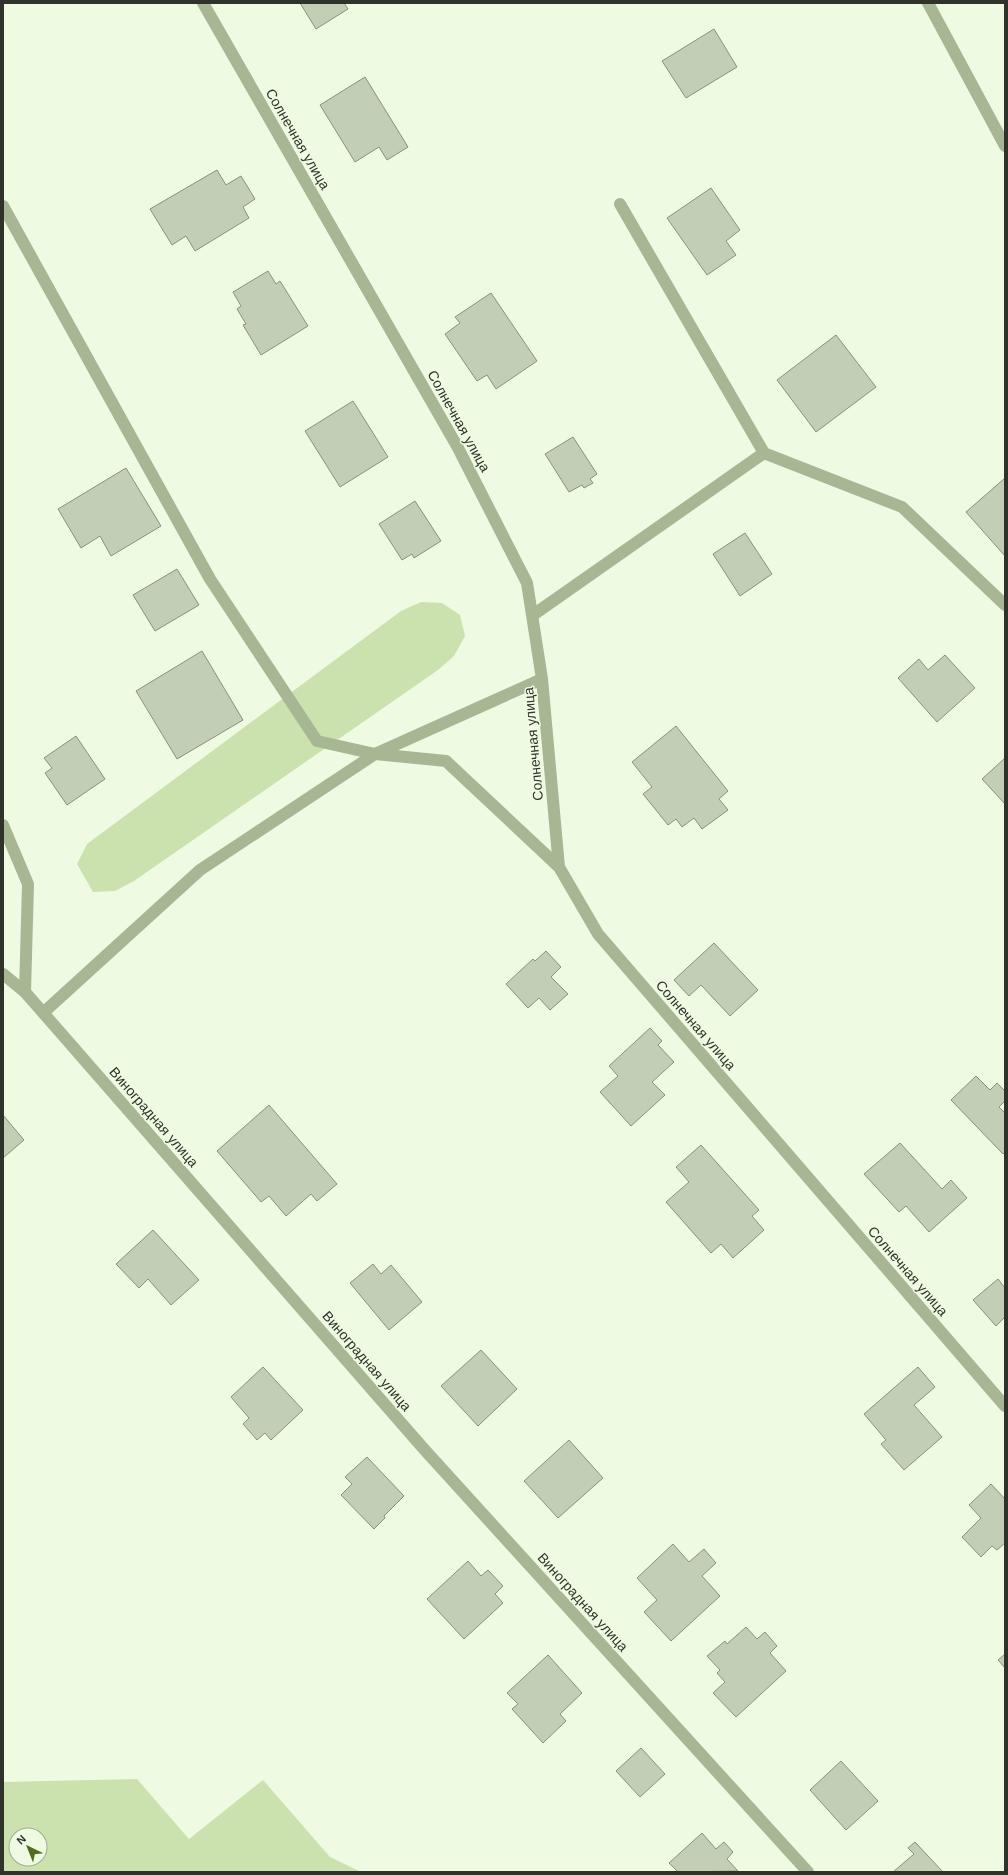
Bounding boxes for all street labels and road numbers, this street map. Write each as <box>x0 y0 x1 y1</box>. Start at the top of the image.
street label: Солнечная улица <box>263 86 333 192</box>
street label: Солнечная улица <box>424 367 494 475</box>
street label: Солнечная улица <box>520 687 546 801</box>
street label: Солнечная улица <box>653 977 739 1073</box>
street label: Виноградная улица <box>106 1064 202 1170</box>
street label: Солнечная улица <box>865 1223 951 1319</box>
street label: Виноградная улица <box>319 1308 415 1414</box>
street label: Виноградная улица <box>535 1549 632 1655</box>

